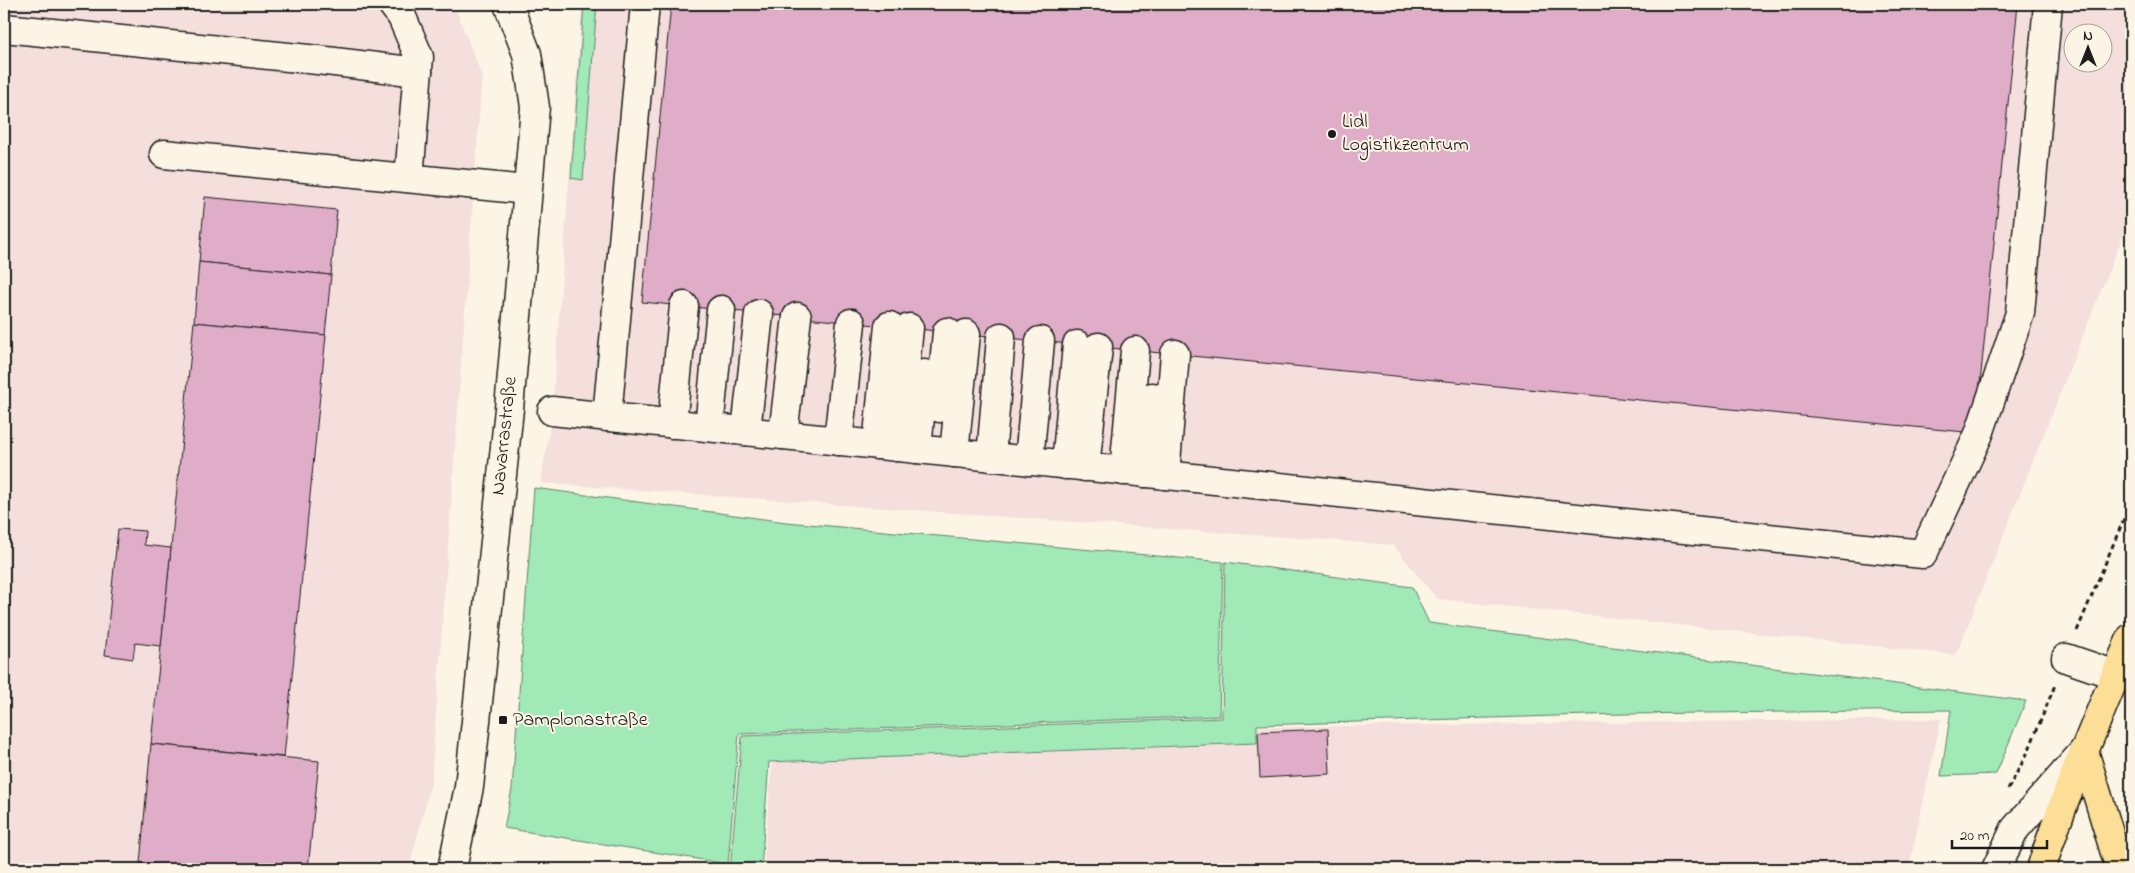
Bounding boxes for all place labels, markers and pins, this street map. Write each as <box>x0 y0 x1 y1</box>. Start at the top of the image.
place label: Lidl Logistikzentrum <box>1342 108 1469 161</box>
marker: Lidl Logistikzentrum <box>1326 128 1338 140</box>
place label: Pamplonastraße <box>513 706 648 735</box>
marker: Pamplonastraße <box>497 714 509 726</box>

